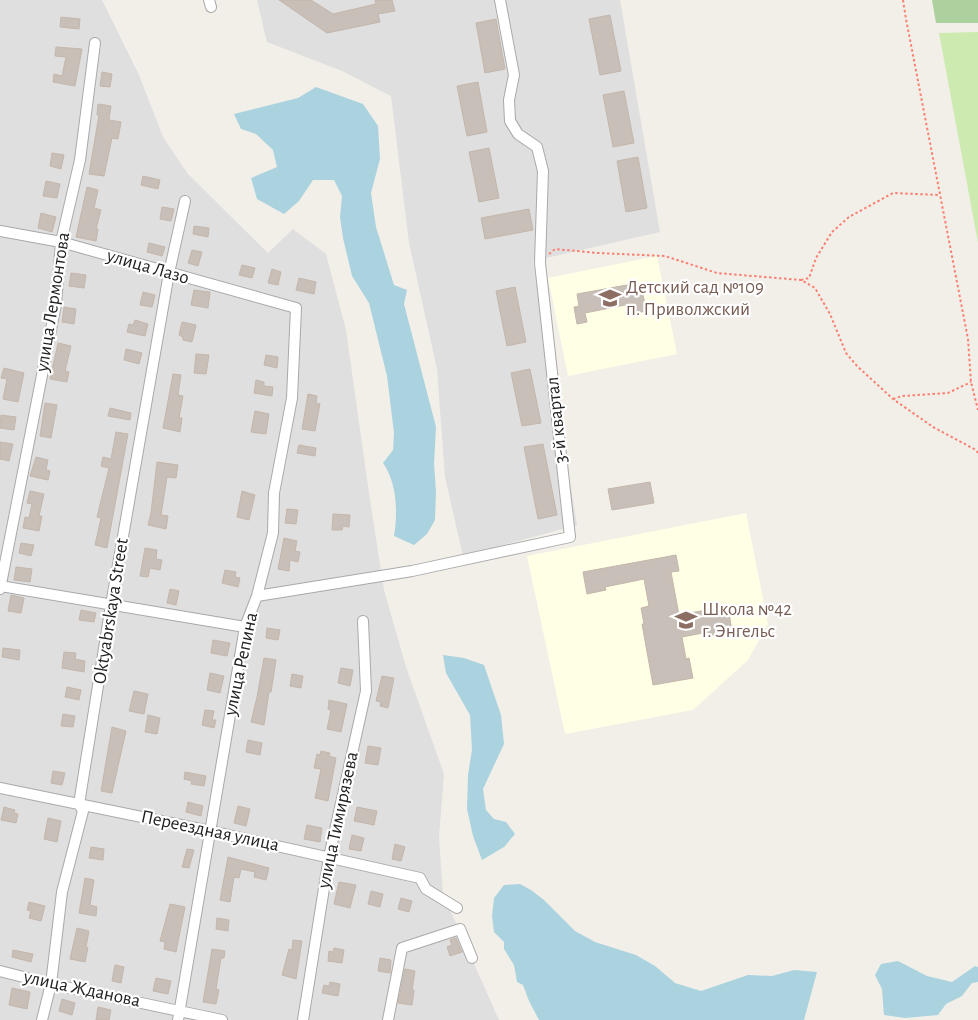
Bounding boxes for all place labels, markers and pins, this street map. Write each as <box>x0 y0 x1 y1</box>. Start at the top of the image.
place label: Детский сад №109 п. Приволжский <box>626 278 764 319</box>
school or university icon: Детский сад №109 п. Приволжский <box>597 285 623 311</box>
place label: Школа №42 г. Энгельс <box>702 600 792 641</box>
school or university icon: Школа №42 г. Энгельс <box>673 607 699 633</box>

